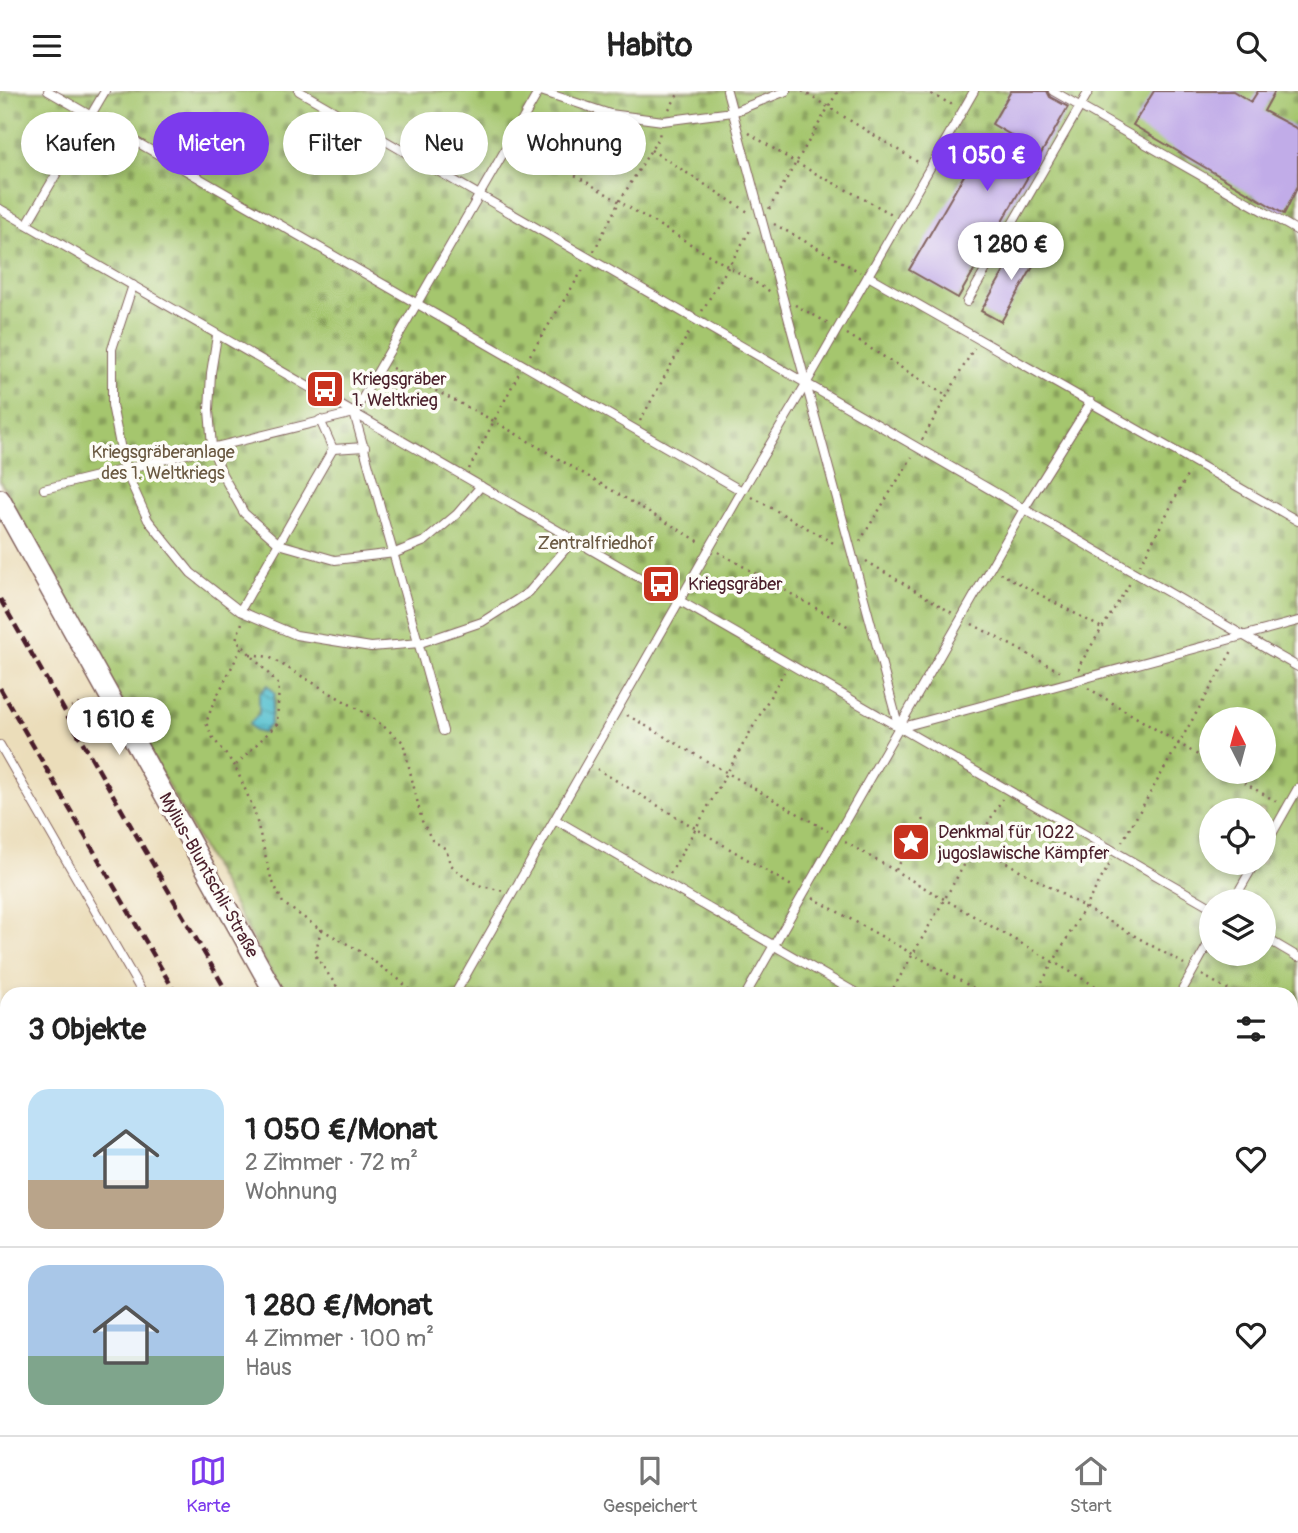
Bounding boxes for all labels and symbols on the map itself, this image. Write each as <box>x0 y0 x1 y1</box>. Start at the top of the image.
pin: 1 050 € <box>922 133 1052 193</box>
pin: 1 280 € <box>946 223 1076 282</box>
bus stop icon: Kriegsgräber 1. Weltkrieg <box>304 368 346 410</box>
place label: Kriegsgräber 1. Weltkrieg <box>352 368 447 412</box>
park label: Kriegsgräberanlage des 1. Weltkriegs <box>91 441 235 485</box>
park label: Zentralfriedhof <box>537 532 655 555</box>
bus stop icon: Kriegsgräber <box>640 563 682 605</box>
place label: Kriegsgräber <box>688 573 783 596</box>
pin: 1 610 € <box>54 697 184 757</box>
north arrow <box>1199 707 1276 784</box>
street label: Mylius-Bluntschli-Straße <box>153 788 264 962</box>
place icon: Denkmal für 1022 jugoslawische Kämpfer <box>890 821 932 863</box>
place label: Denkmal für 1022 jugoslawische Kämpfer <box>937 821 1110 865</box>

